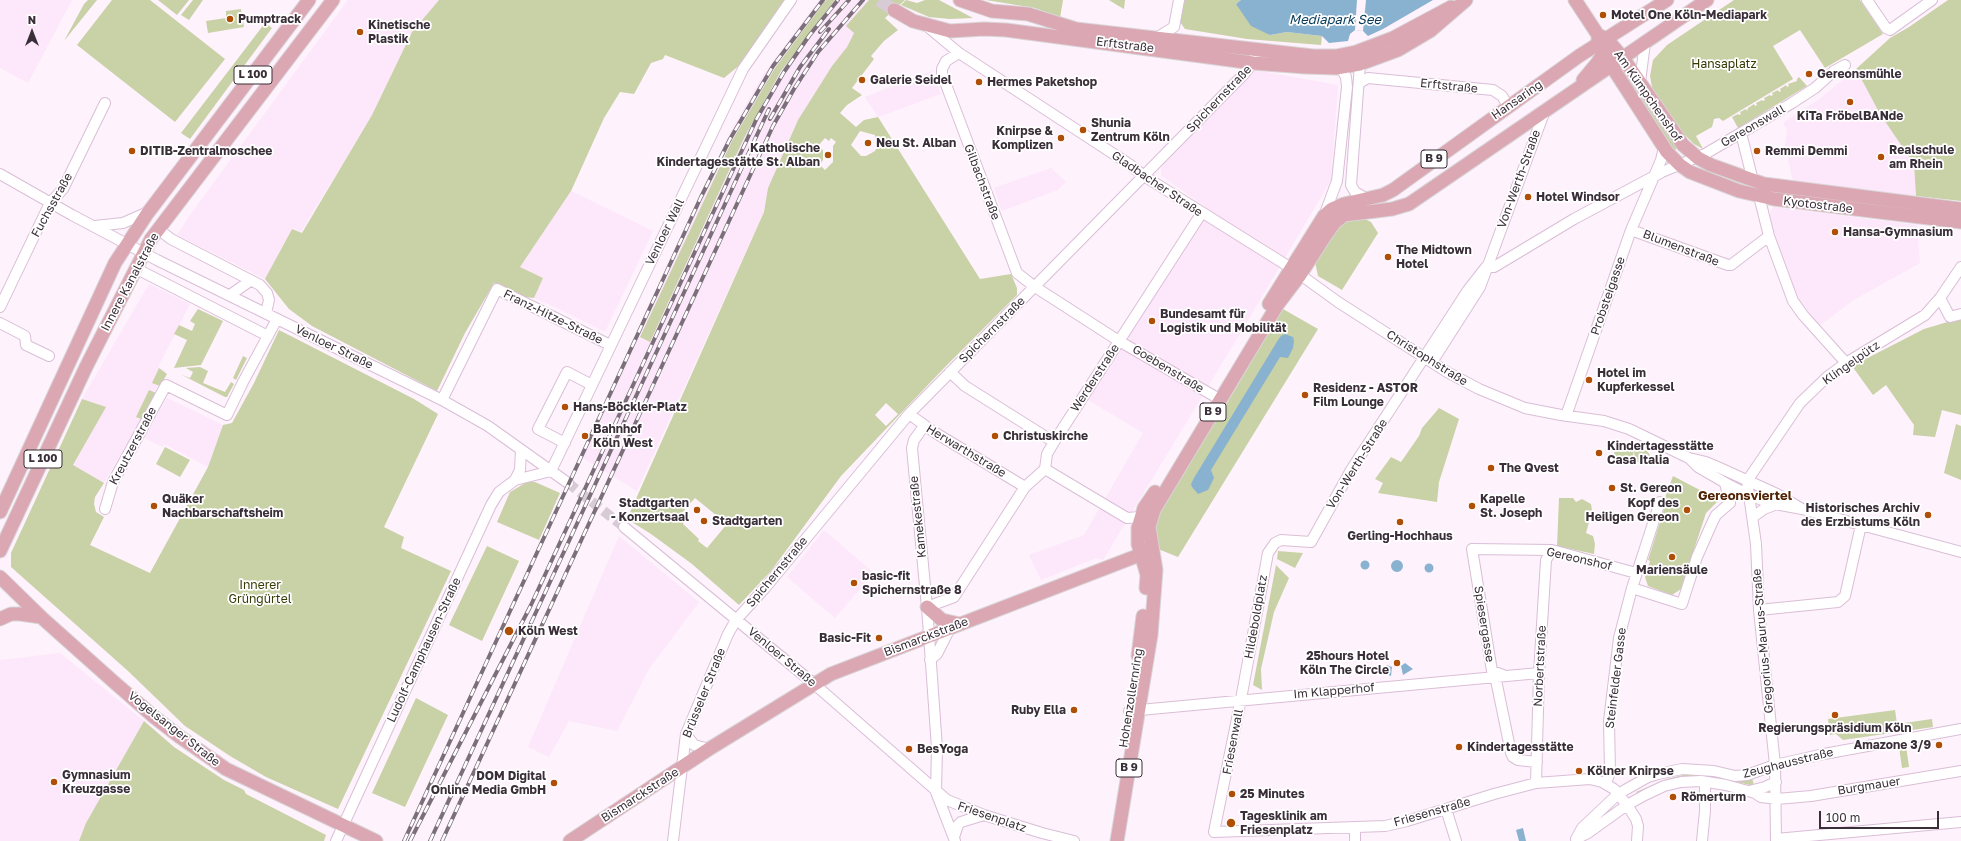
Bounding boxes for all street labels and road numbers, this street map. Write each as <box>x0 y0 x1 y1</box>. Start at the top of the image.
street label: Erftstraße <box>1095 34 1155 56</box>
street label: Am Kümpchenshof <box>1611 47 1685 145</box>
street label: Spichernstraße <box>1183 62 1255 136</box>
road number: L 100 <box>234 66 272 84</box>
street label: Erftstraße <box>1419 76 1479 96</box>
street label: Hansaring <box>1489 77 1545 123</box>
street label: Gereonswall <box>1718 102 1788 150</box>
street label: Von-Werth-Straße <box>1495 128 1543 230</box>
street label: Gilbachstraße <box>961 142 1003 222</box>
street label: Gladbacher Straße <box>1109 148 1205 220</box>
road number: B 9 <box>1421 150 1447 168</box>
street label: Fuchsstraße <box>28 170 76 240</box>
street label: Kyotostraße <box>1782 194 1854 216</box>
street label: Venloer Wall <box>643 196 687 268</box>
street label: Blumenstraße <box>1641 227 1721 269</box>
street label: Innere Kanalstraße <box>98 230 162 334</box>
street label: Probsteigasse <box>1588 255 1628 337</box>
street label: Franz-Hitze-Straße <box>501 287 605 347</box>
street label: Spichernstraße <box>956 294 1028 366</box>
street label: Venloer Straße <box>293 322 375 372</box>
street label: Christophstraße <box>1384 327 1470 389</box>
street label: Klingelpütz <box>1820 338 1882 388</box>
street label: Werderstraße <box>1068 341 1122 415</box>
street label: Goebenstraße <box>1130 342 1206 396</box>
road number: B 9 <box>1200 403 1226 421</box>
street label: Kreutzerstraße <box>106 405 160 487</box>
street label: Von-Werth-Straße <box>1323 416 1391 512</box>
street label: Herwarthstraße <box>923 421 1009 481</box>
road number: L 100 <box>24 450 62 468</box>
street label: Kamekestraße <box>907 475 929 559</box>
street label: Spichernstraße <box>743 534 811 610</box>
street label: Gereonshof <box>1545 544 1613 574</box>
street label: Gregorius-Maurus-Straße <box>1749 568 1777 714</box>
street label: Hildeboldplatz <box>1242 574 1270 660</box>
street label: Ludolf-Camphausen-Straße <box>384 575 464 725</box>
street label: Spiesergasse <box>1471 585 1497 663</box>
street label: Bismarckstraße <box>882 614 970 660</box>
street label: Venloer Straße <box>745 624 819 690</box>
street label: Norbertstraße <box>1531 625 1549 707</box>
street label: Steinfelder Gasse <box>1603 627 1629 729</box>
street label: Brüsseler Straße <box>679 646 729 740</box>
street label: Hohenzollernring <box>1116 647 1146 749</box>
street label: Im Klapperhof <box>1293 680 1375 702</box>
street label: Vogelsanger Straße <box>125 689 223 769</box>
street label: Friesenwall <box>1220 708 1246 776</box>
street label: Zeughausstraße <box>1741 745 1835 781</box>
road number: B 9 <box>1116 759 1142 777</box>
street label: Bismarckstraße <box>599 765 681 825</box>
street label: Burgmauer <box>1836 774 1902 798</box>
street label: Friesenstraße <box>1392 794 1472 830</box>
street label: Friesenplatz <box>956 799 1028 835</box>

